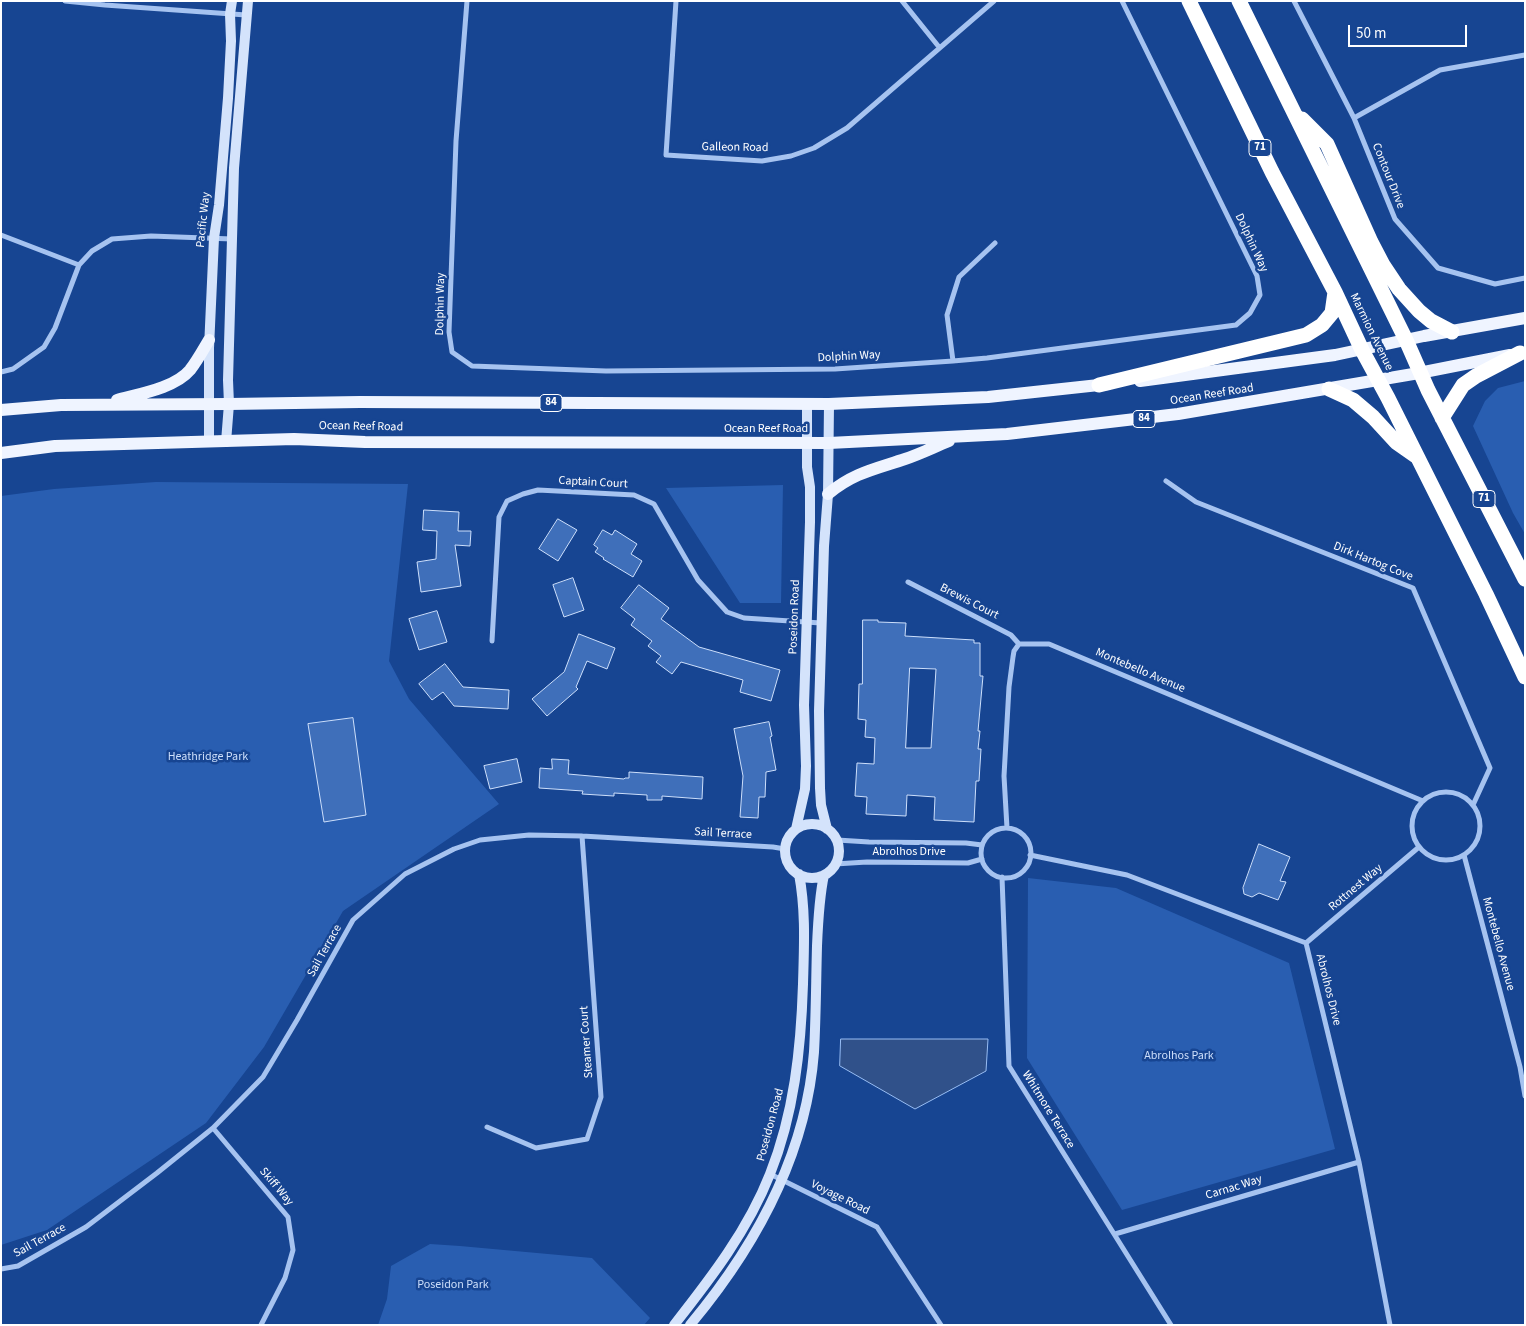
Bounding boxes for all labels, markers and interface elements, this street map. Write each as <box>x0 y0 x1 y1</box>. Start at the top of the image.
scale bar <box>1351 15 1470 47</box>
text: 50 m <box>1356 23 1386 44</box>
street label: Galleon Road <box>702 140 768 156</box>
road number: 71 <box>1249 140 1271 156</box>
street label: Contour Drive <box>1368 141 1408 211</box>
street label: Pacific Way <box>194 191 214 249</box>
street label: Dolphin Way <box>1231 211 1271 275</box>
street label: Dolphin Way <box>433 272 449 336</box>
street label: Marmion Avenue <box>1346 291 1396 373</box>
street label: Dolphin Way <box>817 348 881 366</box>
street label: Ocean Reef Road <box>1169 381 1255 409</box>
road number: 84 <box>540 394 562 412</box>
road number: 84 <box>1133 410 1155 428</box>
street label: Ocean Reef Road <box>319 419 403 435</box>
street label: Ocean Reef Road <box>724 422 808 436</box>
street label: Captain Court <box>558 474 628 492</box>
road number: 71 <box>1473 490 1495 508</box>
street label: Dirk Hartog Cove <box>1331 539 1415 585</box>
street label: Poseidon Road <box>786 579 804 655</box>
street label: Brewis Court <box>937 581 1001 623</box>
street label: Montebello Avenue <box>1093 646 1187 696</box>
park label: Heathridge Park <box>168 750 248 764</box>
street label: Sail Terrace <box>694 825 752 843</box>
street label: Abrolhos Drive <box>872 845 946 859</box>
street label: Rottnest Way <box>1326 861 1386 915</box>
street label: Montebello Avenue <box>1479 896 1517 992</box>
street label: Sail Terrace <box>305 922 345 980</box>
street label: Abrolhos Drive <box>1312 953 1344 1027</box>
street label: Steamer Court <box>577 1005 597 1079</box>
park label: Abrolhos Park <box>1144 1049 1214 1063</box>
street label: Whitmore Terrace <box>1018 1069 1078 1151</box>
street label: Poseidon Road <box>754 1087 788 1163</box>
street label: Skiff Way <box>256 1165 296 1209</box>
street label: Carnac Way <box>1204 1173 1264 1203</box>
street label: Voyage Road <box>808 1178 872 1218</box>
street label: Sail Terrace <box>11 1221 69 1261</box>
park label: Poseidon Park <box>417 1278 489 1292</box>

